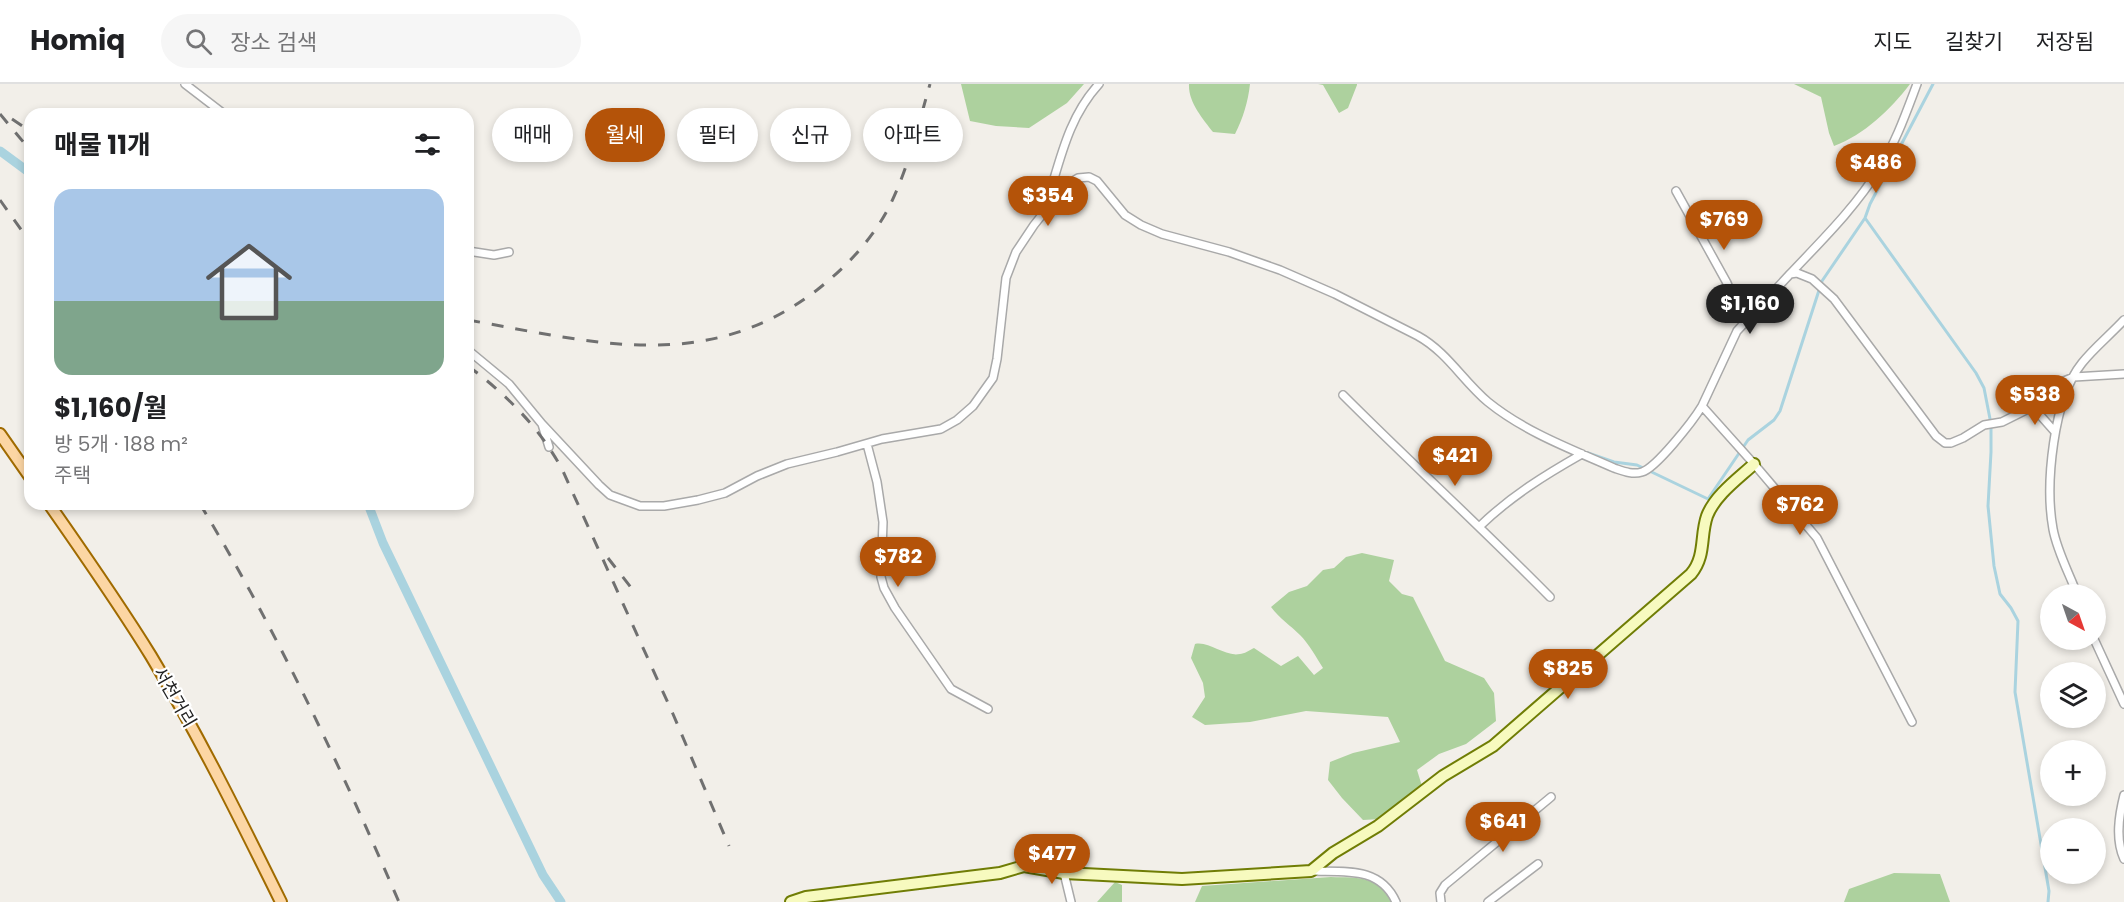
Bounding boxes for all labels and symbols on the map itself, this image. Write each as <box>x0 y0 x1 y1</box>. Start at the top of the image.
pin: $486 <box>1840 143 1912 194</box>
pin: $354 <box>1012 176 1084 227</box>
pin: $769 <box>1688 200 1760 251</box>
pin: $1,160 <box>1701 284 1799 335</box>
pin: $538 <box>1999 375 2071 426</box>
pin: $421 <box>1419 436 1491 487</box>
pin: $762 <box>1764 485 1836 536</box>
pin: $782 <box>862 537 934 588</box>
north arrow <box>2040 584 2106 650</box>
pin: $825 <box>1532 649 1604 700</box>
street label: 서천거리 <box>148 662 202 732</box>
pin: $641 <box>1467 802 1539 853</box>
pin: $477 <box>1016 834 1088 885</box>

